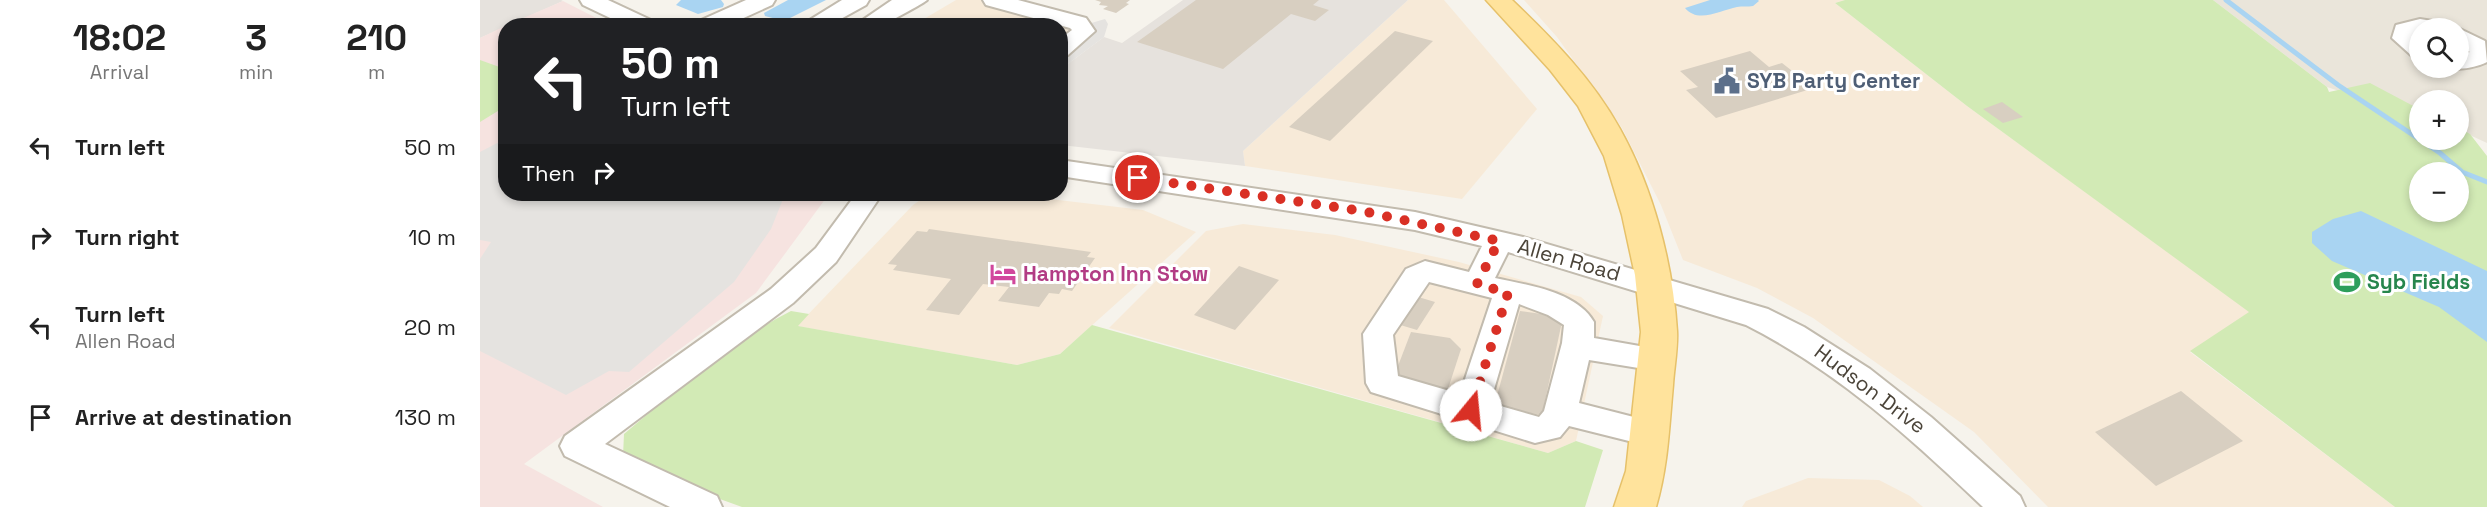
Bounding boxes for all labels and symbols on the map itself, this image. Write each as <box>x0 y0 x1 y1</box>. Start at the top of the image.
public building icon: SYB Party Center <box>1712 66 1742 96</box>
place label: SYB Party Center <box>1747 67 1920 94</box>
pin <box>1112 152 1163 203</box>
street label: Allen Road <box>1515 232 1624 287</box>
hotel icon: Hampton Inn Stow <box>988 259 1018 289</box>
place label: Hampton Inn Stow <box>1023 260 1208 287</box>
sports icon: Syb Fields <box>2332 267 2362 297</box>
place label: Syb Fields <box>2367 268 2470 295</box>
street label: Hudson Drive <box>1809 338 1931 439</box>
position arrow <box>1439 378 1503 442</box>

